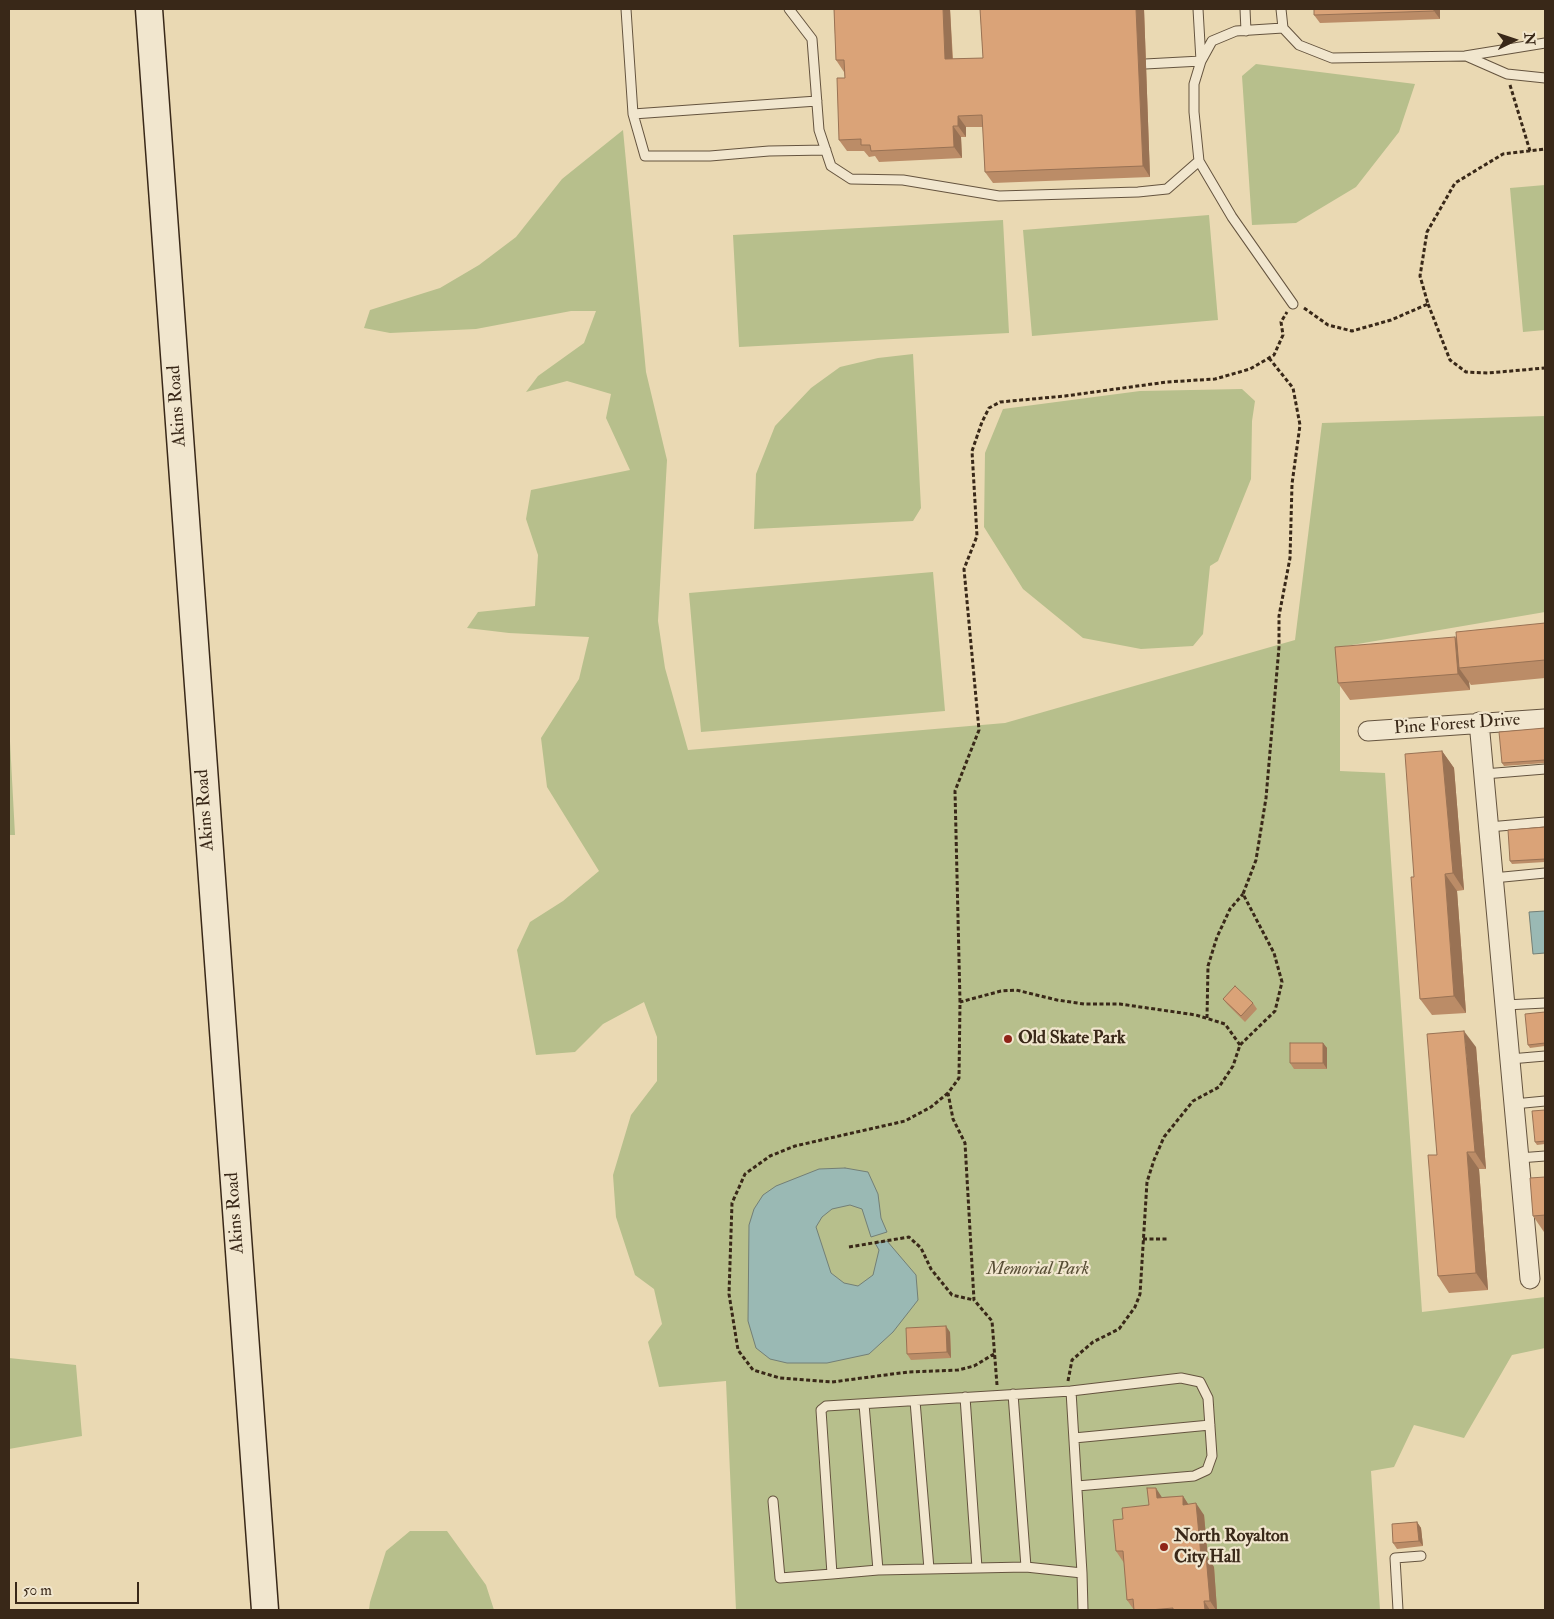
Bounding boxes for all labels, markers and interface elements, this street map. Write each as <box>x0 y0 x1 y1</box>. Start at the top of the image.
north arrow <box>1489 15 1539 65</box>
text: N <box>1521 32 1538 46</box>
street label: Akins Road <box>164 364 192 448</box>
street label: Pine Forest Drive <box>1393 710 1521 740</box>
street label: Akins Road <box>192 768 220 852</box>
place label: Old Skate Park <box>1018 1028 1126 1050</box>
marker: Old Skate Park <box>1002 1033 1014 1045</box>
street label: Akins Road <box>222 1171 250 1255</box>
park label: Memorial Park <box>987 1259 1089 1281</box>
place label: North Royalton City Hall <box>1174 1526 1289 1568</box>
marker: North Royalton City Hall <box>1158 1541 1170 1553</box>
scale bar <box>18 1572 141 1604</box>
text: 50 m <box>23 1581 52 1600</box>

